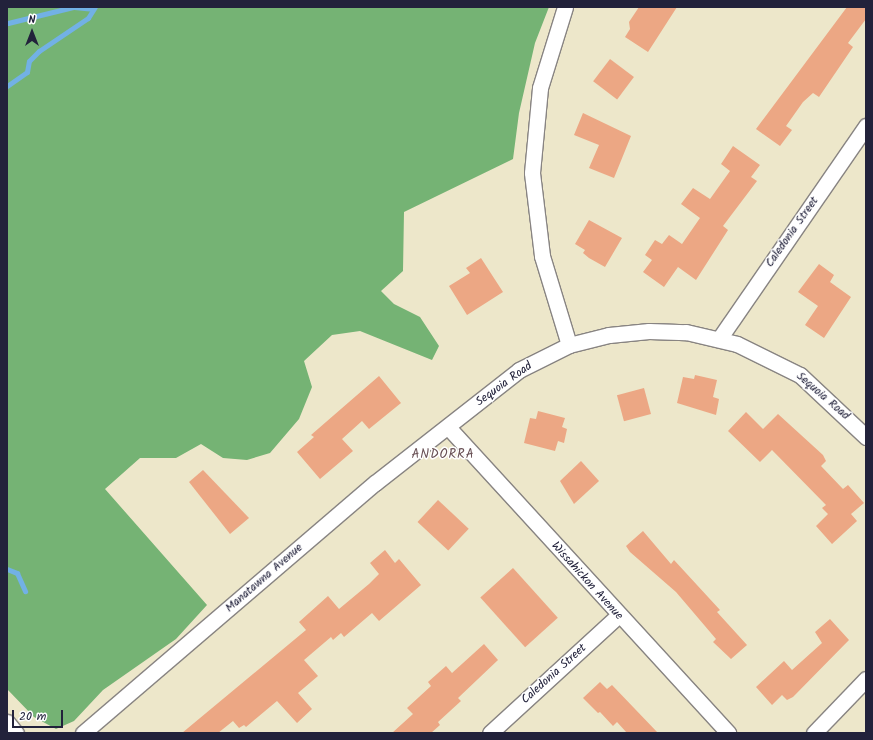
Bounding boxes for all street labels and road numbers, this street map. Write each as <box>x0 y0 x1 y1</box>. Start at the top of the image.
street label: Caledonia Street <box>762 194 822 270</box>
street label: Sequoia Road <box>473 359 535 409</box>
street label: Sequoia Road <box>793 369 853 423</box>
street label: Wissahickon Avenue <box>548 539 626 623</box>
street label: Manatawna Avenue <box>222 541 306 615</box>
street label: Caledonia Street <box>518 641 590 707</box>

